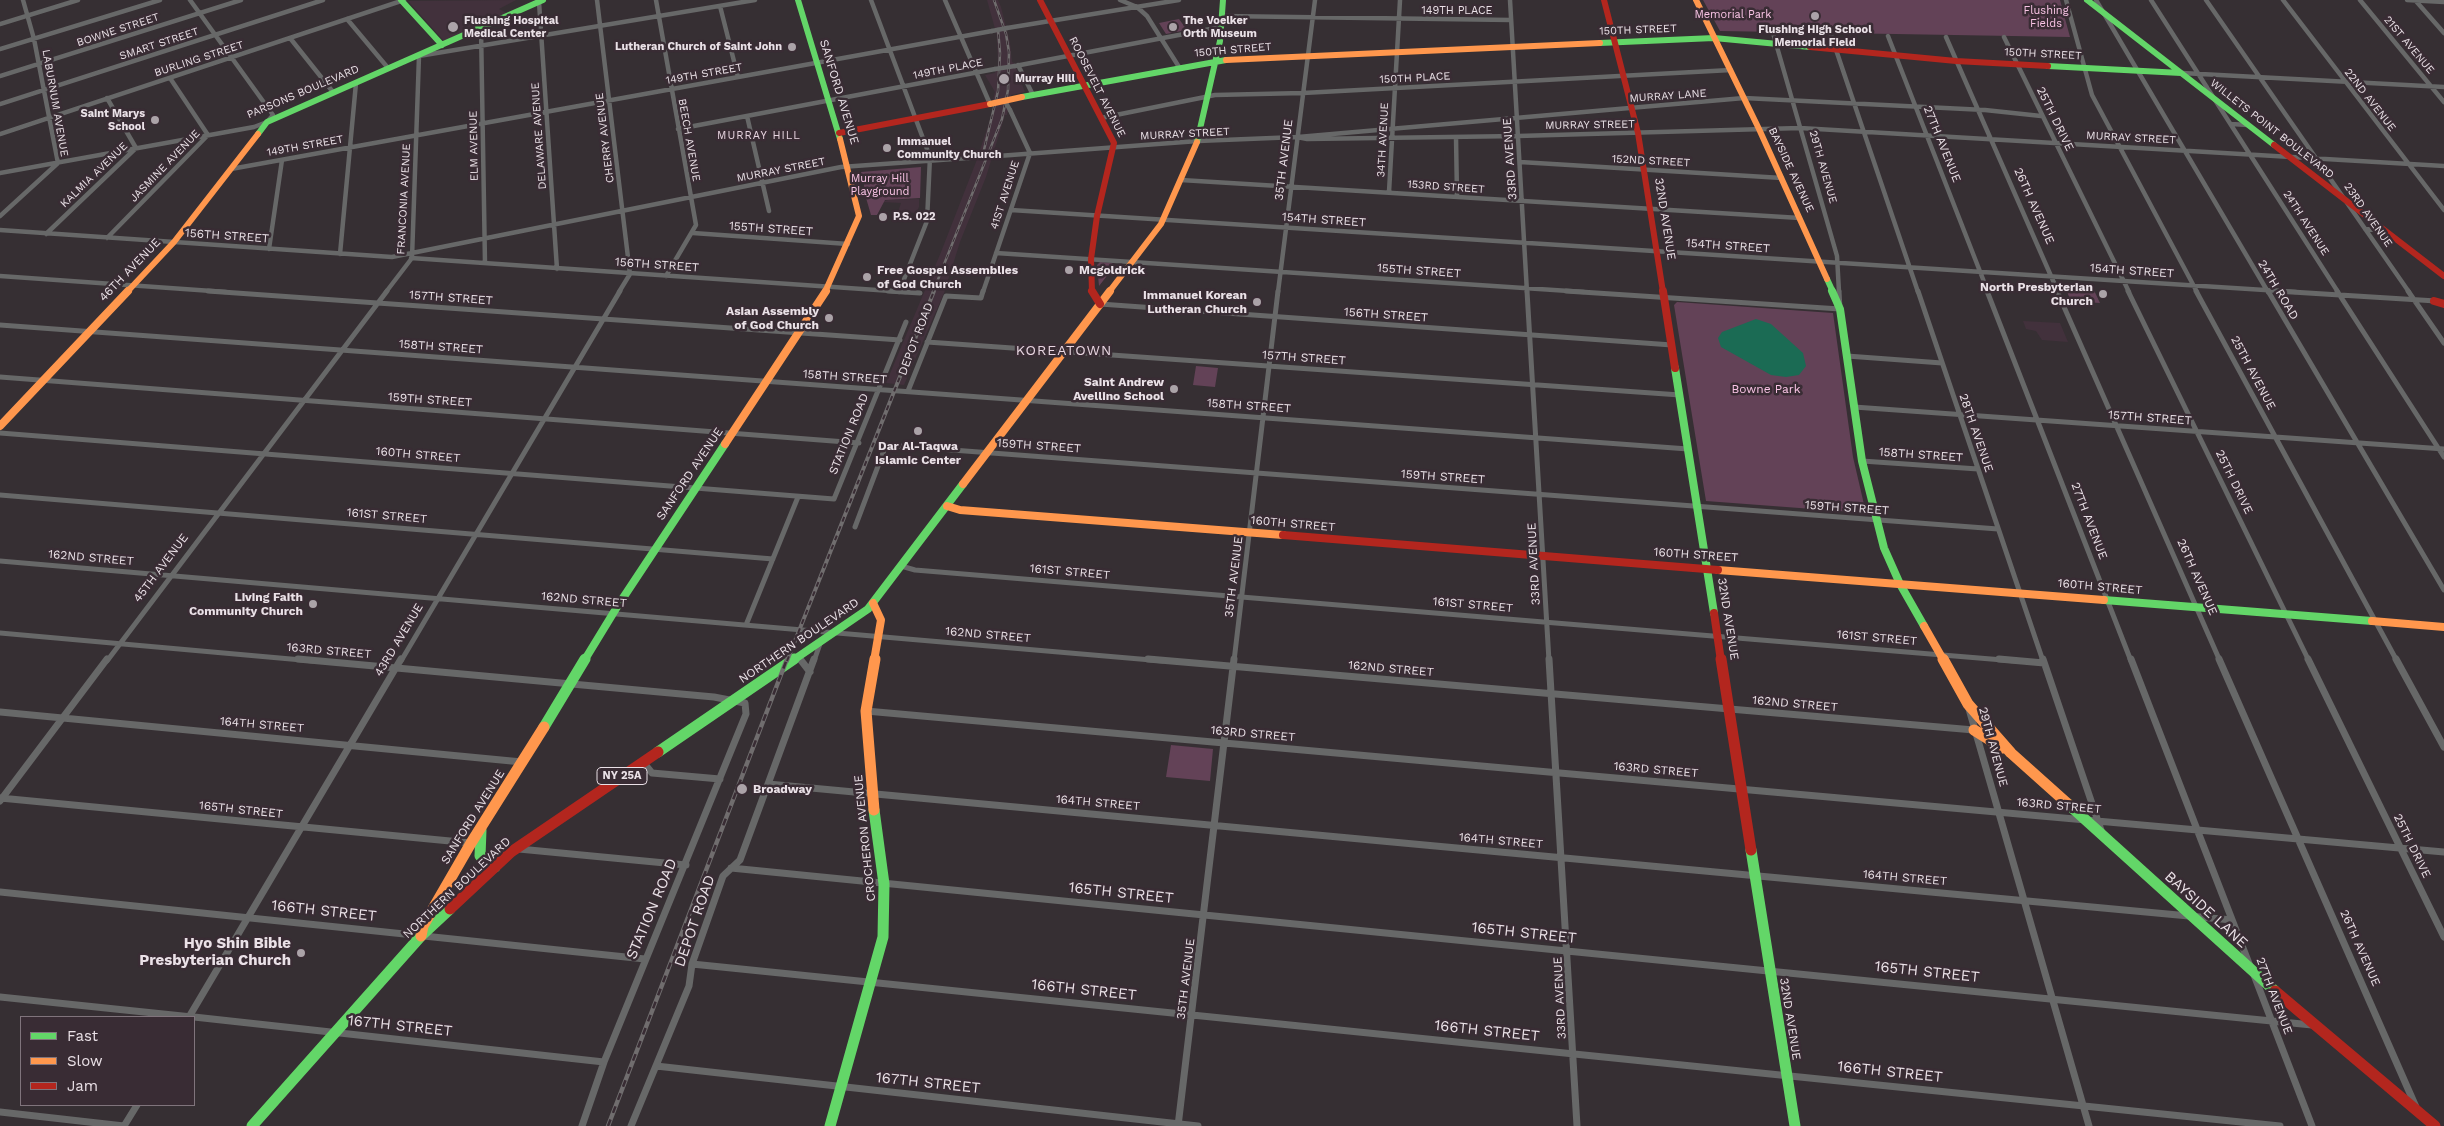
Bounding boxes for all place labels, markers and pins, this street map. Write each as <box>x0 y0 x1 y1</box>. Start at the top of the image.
marker: Flushing High School Memorial Field <box>1809 10 1821 22</box>
place label: Flushing Hospital Medical Center <box>464 14 559 40</box>
place label: The Voelker Orth Museum <box>1183 14 1257 40</box>
marker: Flushing Hospital Medical Center <box>446 20 460 34</box>
marker: The Voelker Orth Museum <box>1167 21 1179 33</box>
place label: Flushing High School Memorial Field <box>1758 23 1872 49</box>
place label: Lutheran Church of Saint John <box>615 40 782 54</box>
marker: Lutheran Church of Saint John <box>786 41 798 53</box>
marker: Murray Hill <box>997 72 1011 86</box>
place label: Murray Hill <box>1015 72 1075 86</box>
place label: Saint Marys School <box>81 107 145 133</box>
marker: Saint Marys School <box>149 114 161 126</box>
place label: Immanuel Community Church <box>897 135 1002 161</box>
marker: Immanuel Community Church <box>881 142 893 154</box>
place label: P.S. 022 <box>893 210 936 224</box>
marker: P.S. 022 <box>877 211 889 223</box>
place label: Free Gospel Assemblies of God Church <box>877 263 1018 291</box>
place label: Mcgoldrick <box>1079 263 1145 277</box>
marker: Mcgoldrick <box>1063 264 1075 276</box>
marker: Free Gospel Assemblies of God Church <box>861 271 873 283</box>
place label: North Presbyterian Church <box>1980 280 2093 308</box>
place label: Immanuel Korean Lutheran Church <box>1143 288 1247 316</box>
marker: North Presbyterian Church <box>2097 288 2109 300</box>
marker: Immanuel Korean Lutheran Church <box>1251 296 1263 308</box>
place label: Asian Assembly of God Church <box>726 304 819 332</box>
marker: Asian Assembly of God Church <box>823 312 835 324</box>
place label: Saint Andrew Avellino School <box>1073 375 1164 403</box>
marker: Saint Andrew Avellino School <box>1168 383 1180 395</box>
marker: Dar Al-Taqwa Islamic Center <box>912 425 924 437</box>
place label: Dar Al-Taqwa Islamic Center <box>875 439 961 467</box>
place label: Living Faith Community Church <box>189 590 303 618</box>
marker: Living Faith Community Church <box>307 598 319 610</box>
marker: Broadway <box>735 782 749 796</box>
place label: Broadway <box>753 782 812 796</box>
place label: Hyo Shin Bible Presbyterian Church <box>139 935 291 970</box>
marker: Hyo Shin Bible Presbyterian Church <box>295 947 307 959</box>

